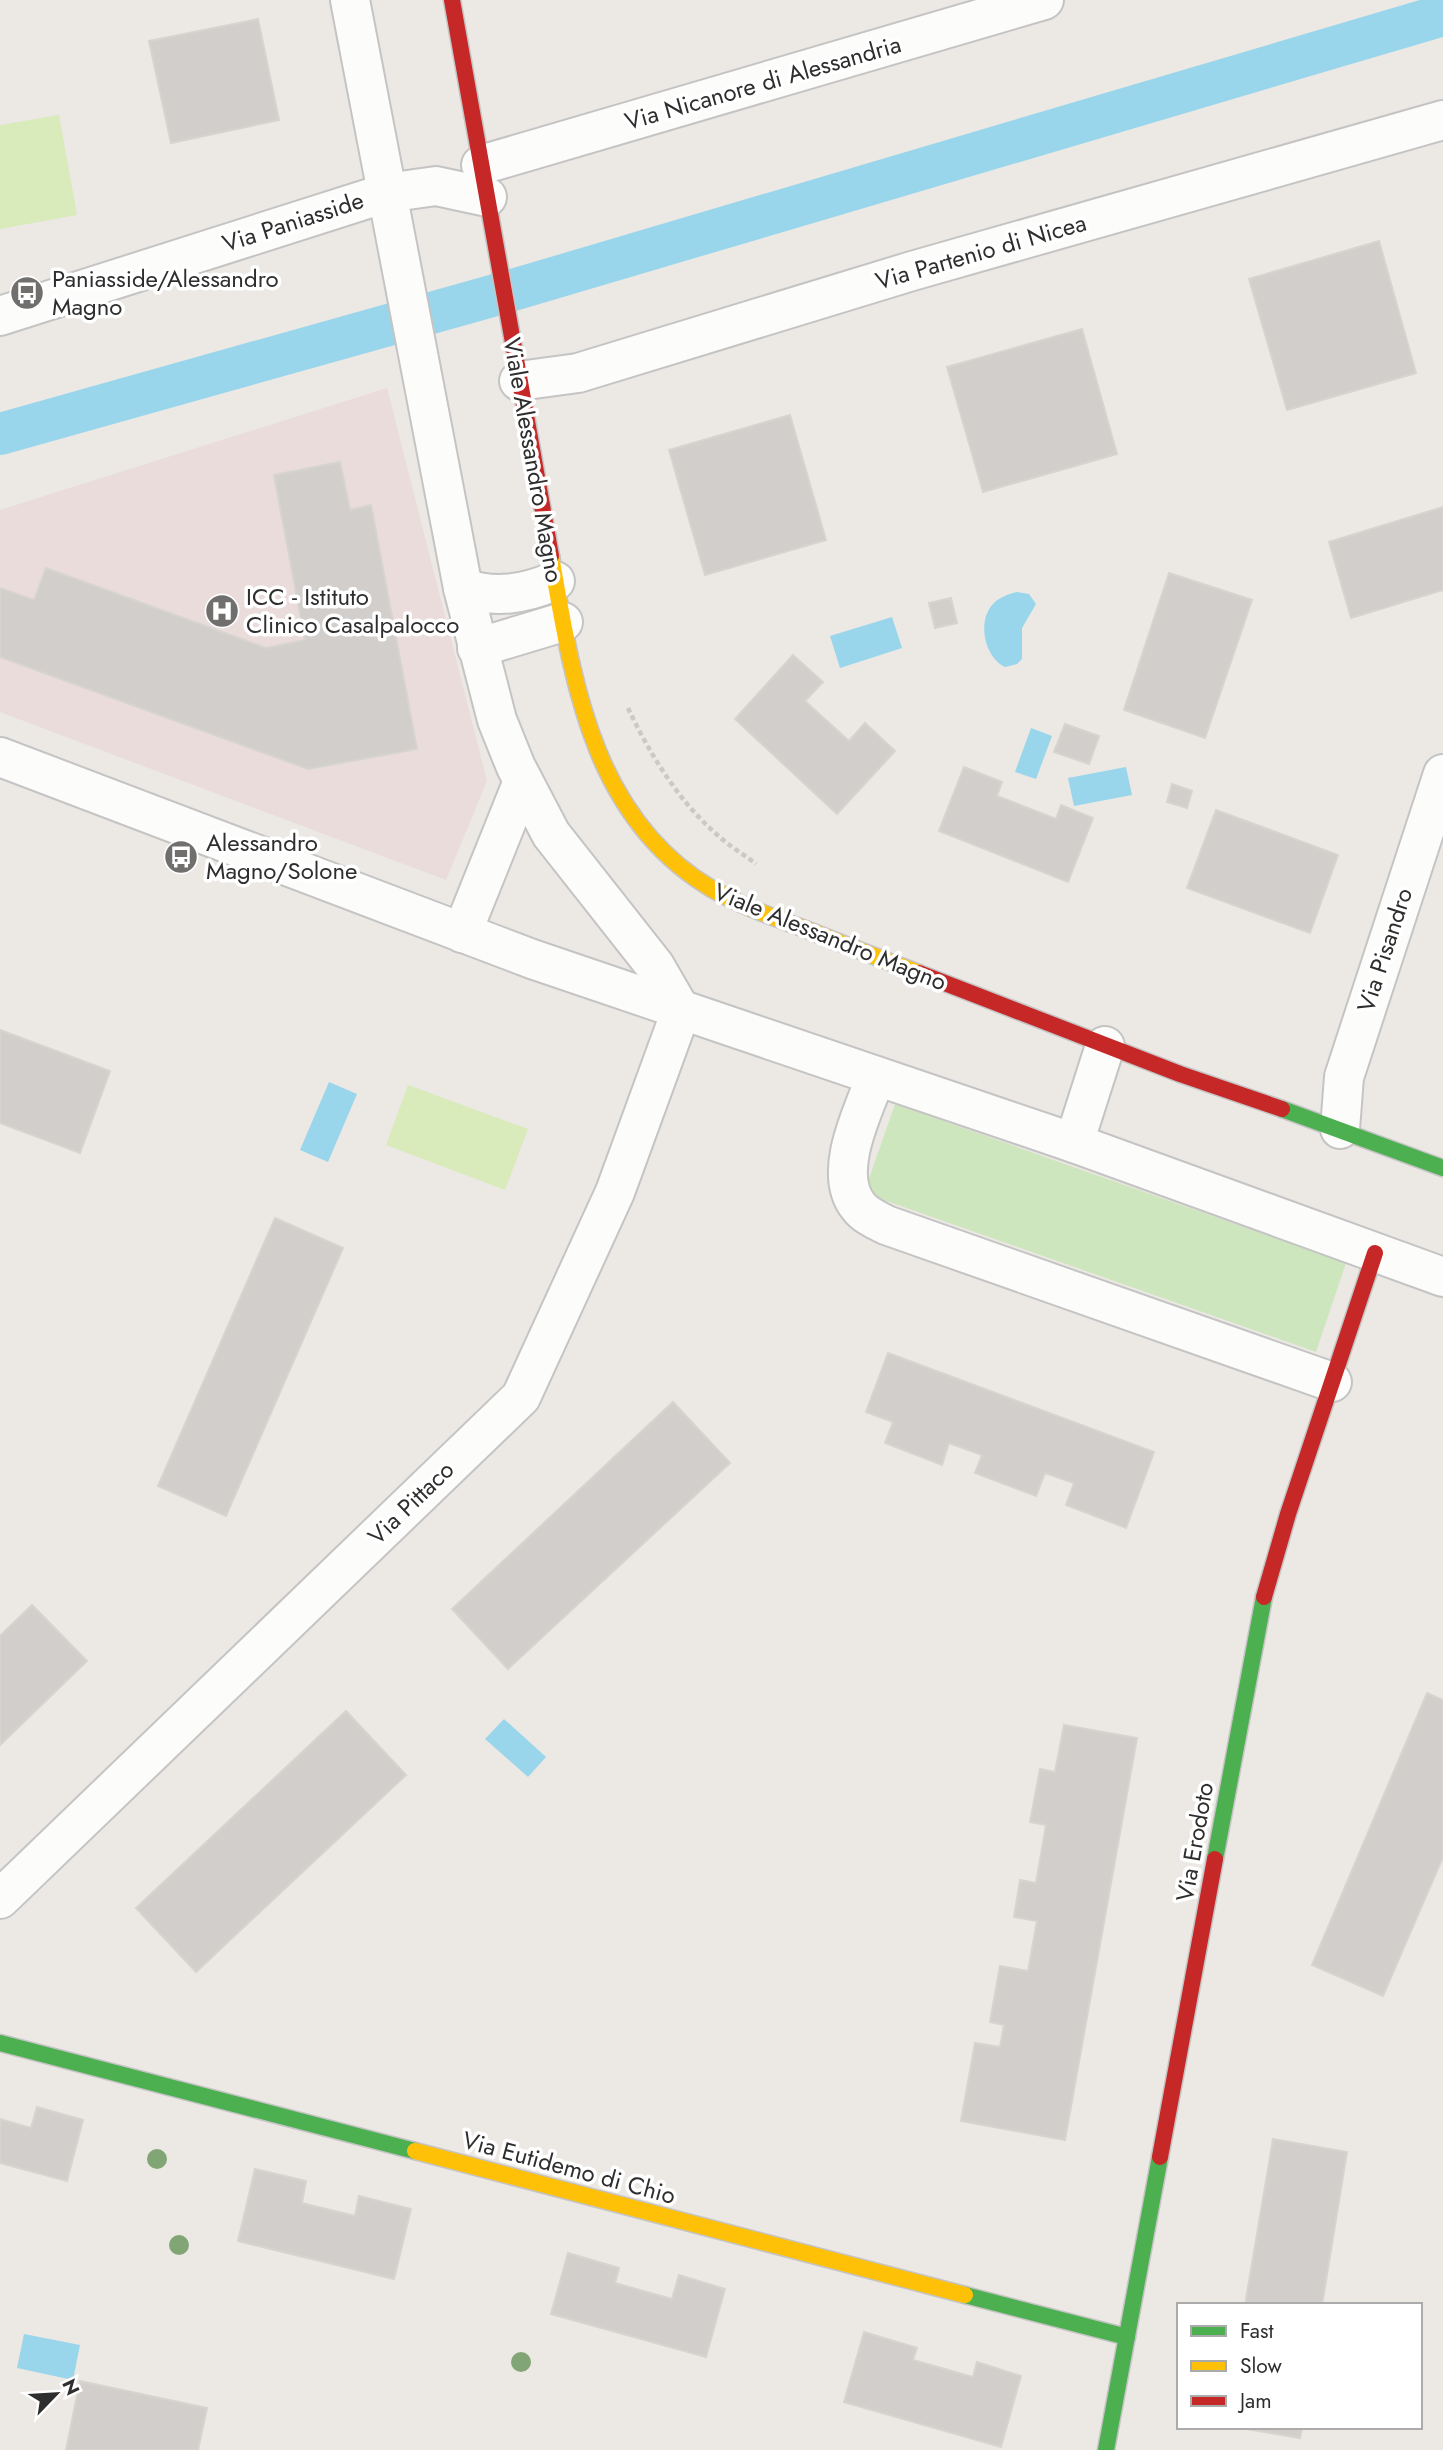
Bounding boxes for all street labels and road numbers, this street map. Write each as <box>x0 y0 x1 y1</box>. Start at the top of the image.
street label: Via Nicanore di Alessandria <box>621 26 905 139</box>
street label: Via Paniasside <box>218 182 368 261</box>
street label: Via Partenio di Nicea <box>871 205 1090 298</box>
street label: Viale Alessandro Magno <box>495 335 572 585</box>
street label: Viale Alessandro Magno <box>709 874 952 999</box>
street label: Via Pisandro <box>1348 883 1421 1016</box>
street label: Via Pittaco <box>360 1453 462 1553</box>
street label: Via Erodoto <box>1167 1779 1222 1904</box>
street label: Via Eutidemo di Chio <box>459 2122 680 2213</box>

